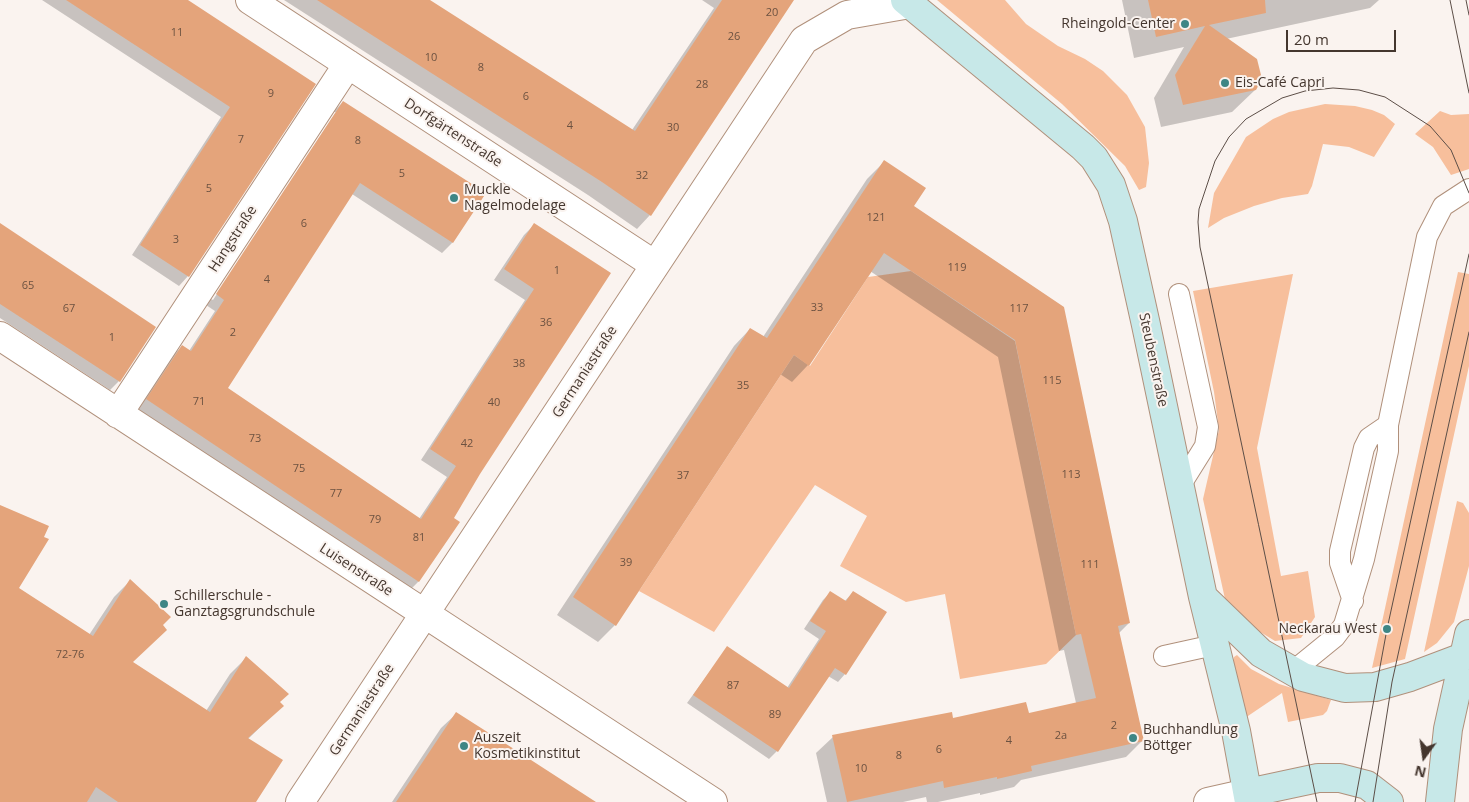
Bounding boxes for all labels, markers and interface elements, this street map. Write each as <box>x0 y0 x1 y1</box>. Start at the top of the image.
house number: 20 <box>766 6 778 20</box>
place label: Rheingold-Center <box>1061 16 1175 32</box>
marker: Rheingold-Center <box>1179 18 1191 30</box>
scale bar <box>1289 20 1399 52</box>
house number: 11 <box>171 26 183 40</box>
text: 20 m <box>1294 29 1329 49</box>
house number: 26 <box>728 30 740 44</box>
house number: 10 <box>425 51 437 65</box>
house number: 8 <box>478 61 484 75</box>
place label: Eis-Café Capri <box>1235 75 1325 91</box>
marker: Eis-Café Capri <box>1219 77 1231 89</box>
house number: 28 <box>696 78 708 92</box>
house number: 9 <box>268 87 274 101</box>
house number: 6 <box>523 90 529 104</box>
street label: Dorfgärtenstraße <box>401 95 505 171</box>
house number: 4 <box>567 119 573 133</box>
house number: 30 <box>667 121 679 135</box>
house number: 7 <box>238 133 244 147</box>
house number: 8 <box>355 134 361 148</box>
house number: 5 <box>399 167 405 181</box>
house number: 32 <box>636 169 648 183</box>
house number: 5 <box>206 182 212 196</box>
place label: Muckle Nagelmodelage <box>464 182 566 214</box>
marker: Muckle Nagelmodelage <box>448 192 460 204</box>
street label: Hangstraße <box>205 203 261 275</box>
house number: 121 <box>867 211 885 225</box>
house number: 6 <box>301 217 307 231</box>
house number: 3 <box>173 233 179 247</box>
house number: 119 <box>948 261 966 275</box>
house number: 1 <box>554 264 560 278</box>
house number: 4 <box>264 273 270 287</box>
house number: 65 <box>22 279 34 293</box>
house number: 33 <box>811 301 823 315</box>
house number: 67 <box>63 302 75 316</box>
house number: 117 <box>1010 302 1028 316</box>
street label: Steubenstraße <box>1135 311 1171 409</box>
house number: 36 <box>540 316 552 330</box>
street label: Germaniastraße <box>549 323 621 421</box>
house number: 2 <box>230 326 236 340</box>
house number: 1 <box>109 331 115 345</box>
house number: 38 <box>513 357 525 371</box>
house number: 115 <box>1043 374 1061 388</box>
house number: 35 <box>737 379 749 393</box>
house number: 71 <box>193 395 205 409</box>
house number: 40 <box>488 396 500 410</box>
house number: 73 <box>249 432 261 446</box>
house number: 42 <box>461 437 473 451</box>
house number: 75 <box>293 462 305 476</box>
house number: 113 <box>1062 468 1080 482</box>
house number: 37 <box>677 469 689 483</box>
house number: 77 <box>330 487 342 501</box>
house number: 79 <box>369 513 381 527</box>
house number: 81 <box>413 531 425 545</box>
street label: Luisenstraße <box>316 540 396 600</box>
house number: 39 <box>620 556 632 570</box>
house number: 111 <box>1081 558 1099 572</box>
place label: Schillerschule - Ganztagsgrundschule <box>174 588 315 620</box>
marker: Schillerschule - Ganztagsgrundschule <box>158 598 170 610</box>
place label: Neckarau West <box>1279 621 1377 637</box>
marker: Neckarau West <box>1381 623 1393 635</box>
house number: 72-76 <box>56 648 84 662</box>
street label: Germaniastraße <box>326 661 398 759</box>
house number: 87 <box>727 679 739 693</box>
house number: 89 <box>769 708 781 722</box>
house number: 2 <box>1111 719 1117 733</box>
place label: Buchhandlung Böttger <box>1143 722 1238 754</box>
house number: 2a <box>1055 729 1067 743</box>
place label: Auszeit Kosmetikinstitut <box>474 730 580 762</box>
marker: Buchhandlung Böttger <box>1127 732 1139 744</box>
north arrow <box>1399 732 1449 782</box>
house number: 4 <box>1006 734 1012 748</box>
marker: Auszeit Kosmetikinstitut <box>458 740 470 752</box>
house number: 6 <box>936 743 942 757</box>
house number: 8 <box>896 749 902 763</box>
text: N <box>1412 761 1428 783</box>
house number: 10 <box>855 762 867 776</box>

